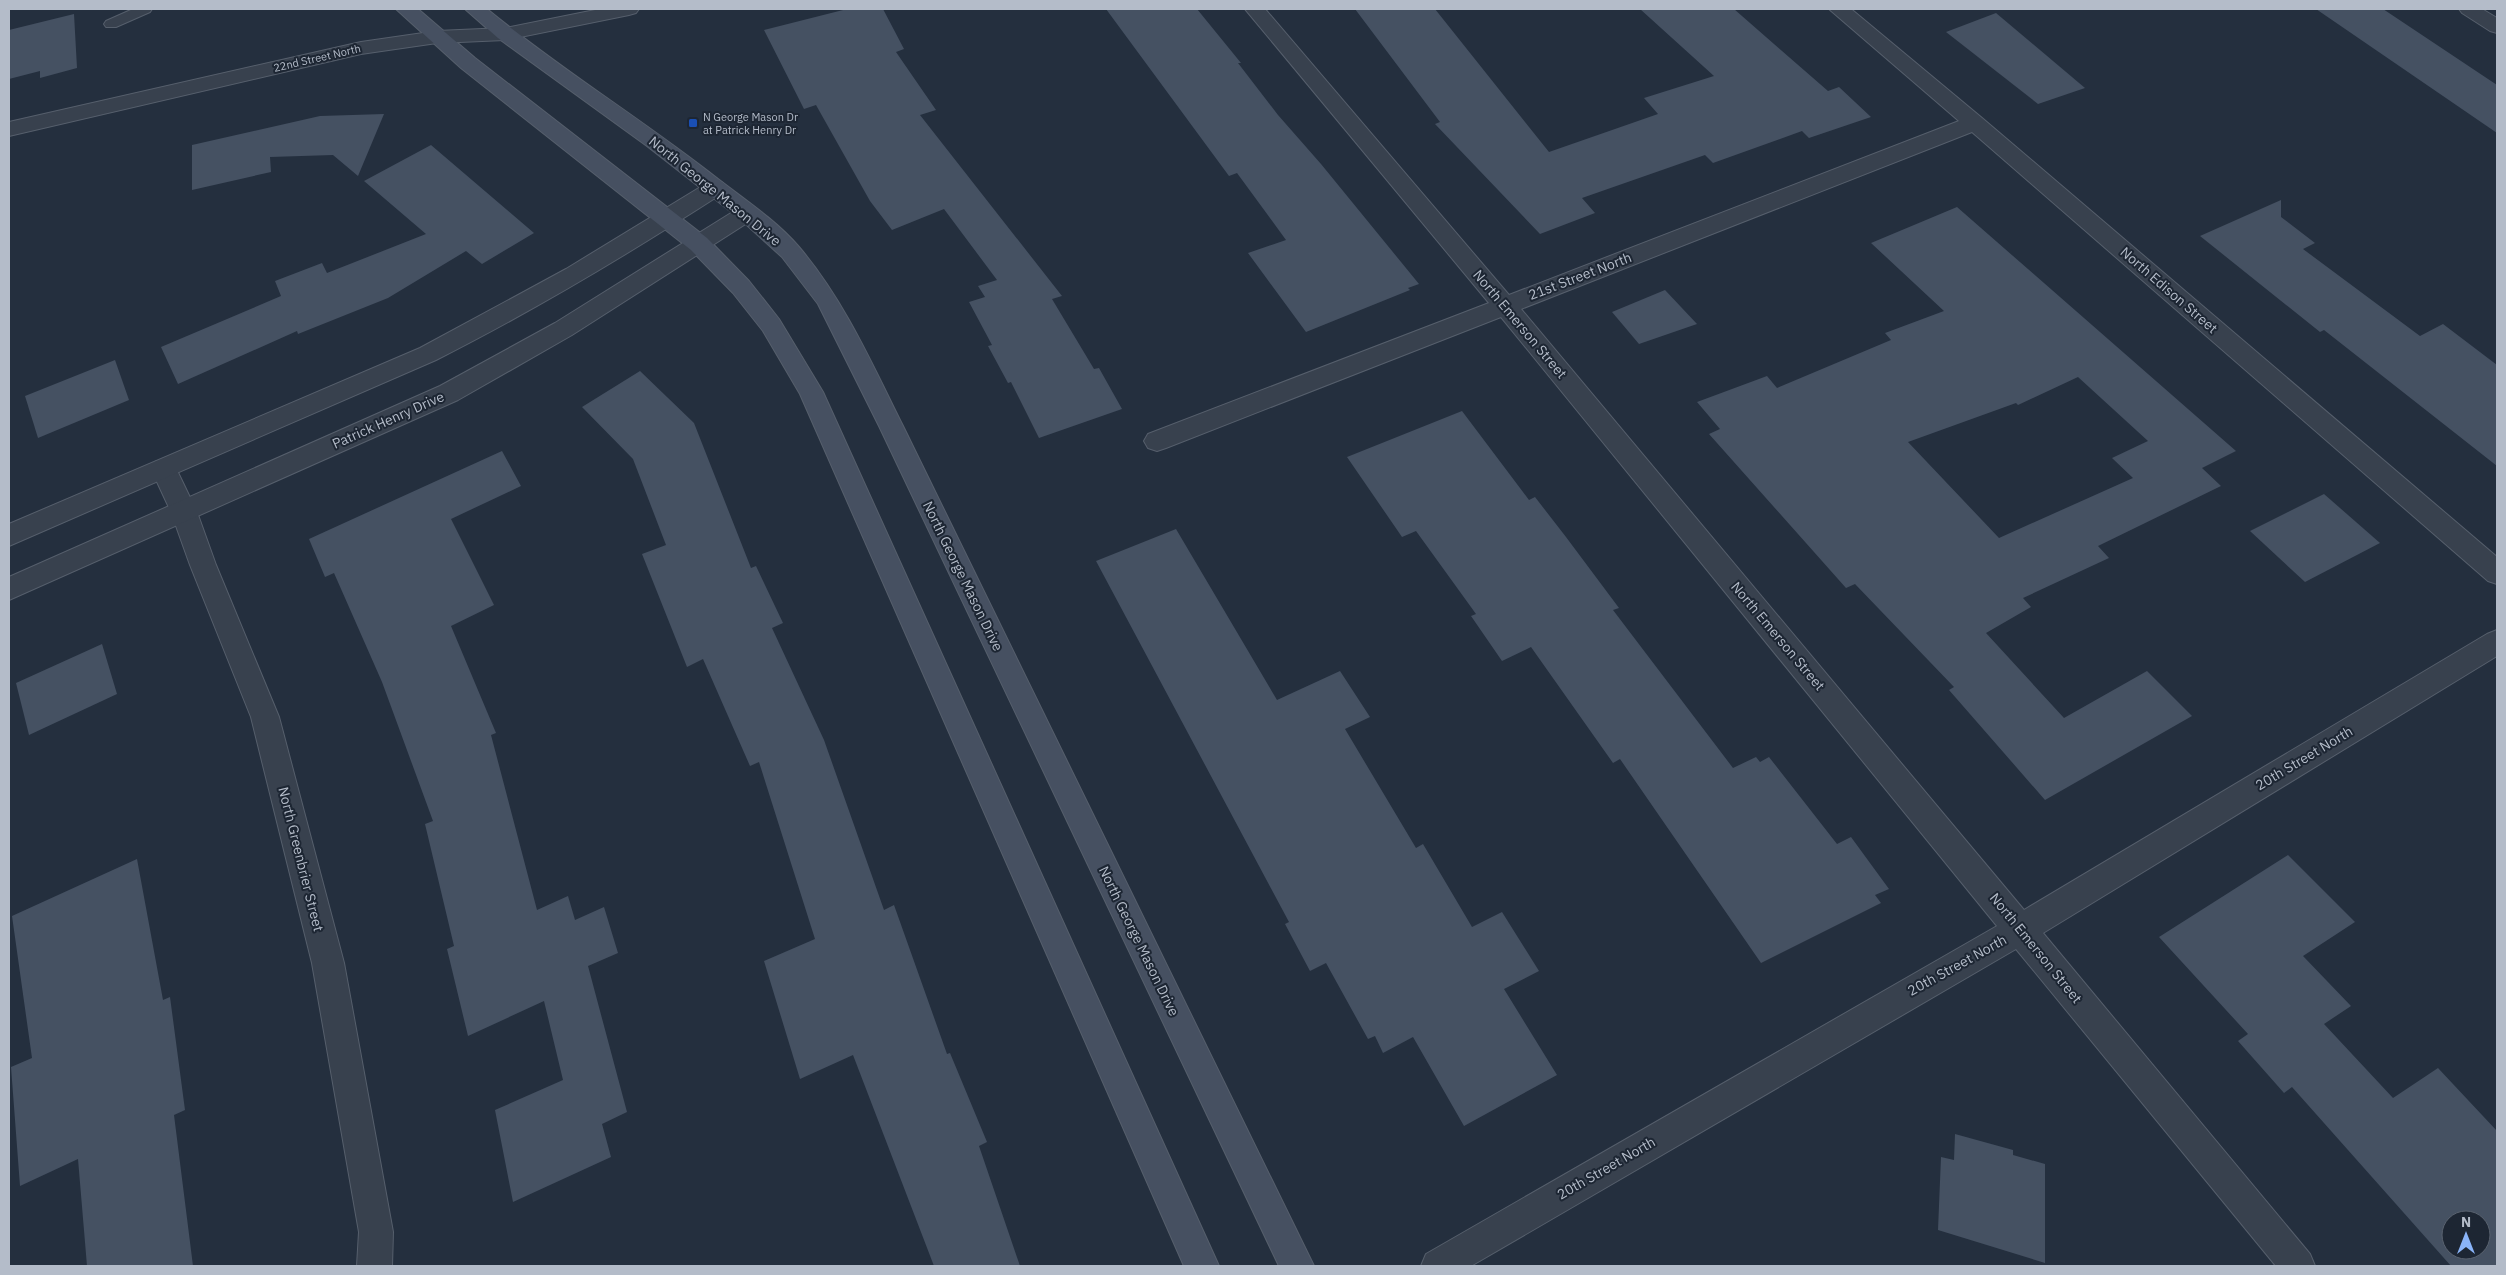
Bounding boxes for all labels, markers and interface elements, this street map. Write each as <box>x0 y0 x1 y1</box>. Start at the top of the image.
street label: 22nd Street North <box>272 41 362 75</box>
place label: N George Mason Dr at Patrick Henry Dr <box>703 110 798 137</box>
marker: N George Mason Dr at Patrick Henry Dr <box>687 117 699 129</box>
street label: North George Mason Drive <box>645 132 785 250</box>
street label: North Edison Street <box>2117 243 2221 337</box>
street label: 21st Street North <box>1526 248 1634 304</box>
street label: North Emerson Street <box>1469 266 1571 382</box>
street label: Patrick Henry Drive <box>329 387 447 453</box>
street label: North George Mason Drive <box>919 498 1007 654</box>
street label: North Emerson Street <box>1727 578 1829 694</box>
street label: 20th Street North <box>2252 722 2356 794</box>
street label: North Greenbrier Street <box>274 785 328 933</box>
street label: North George Mason Drive <box>1095 863 1183 1019</box>
street label: North Emerson Street <box>1986 889 2086 1007</box>
street label: 20th Street North <box>1904 930 2010 1000</box>
street label: 20th Street North <box>1554 1133 1658 1203</box>
north arrow <box>2441 1210 2491 1260</box>
text: N <box>2461 1213 2471 1231</box>

